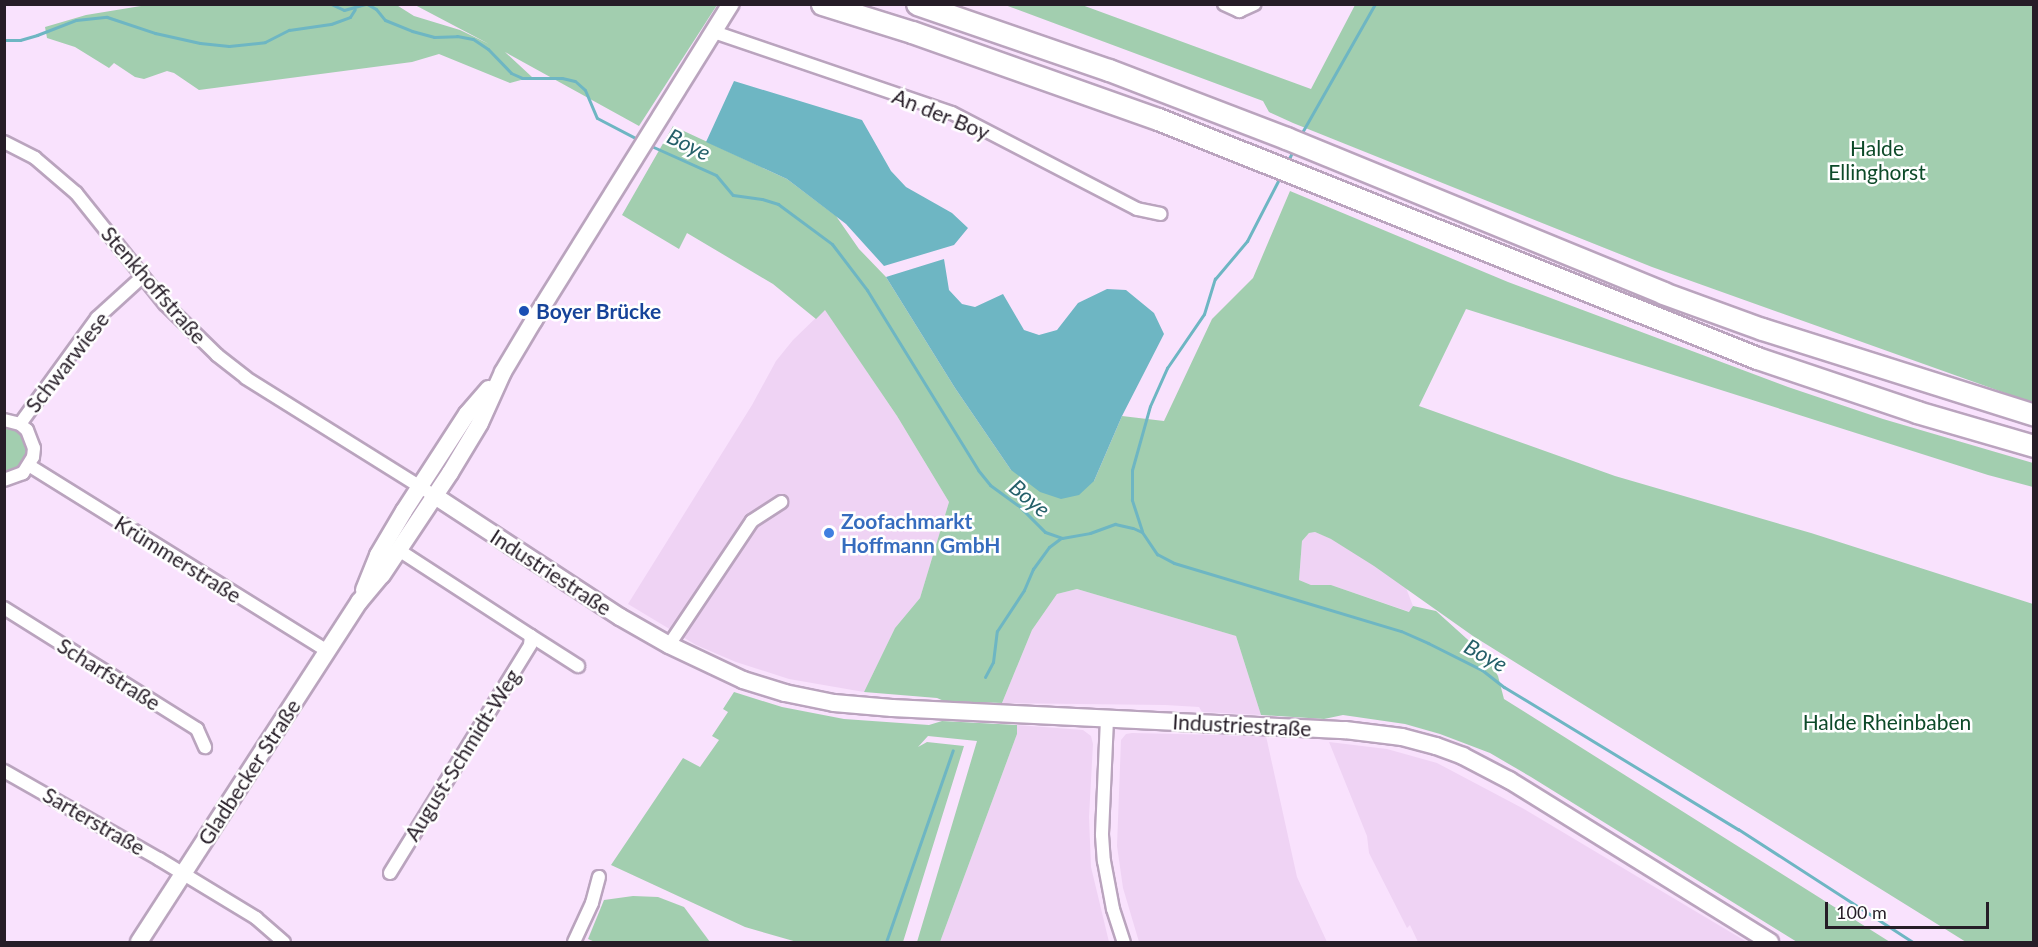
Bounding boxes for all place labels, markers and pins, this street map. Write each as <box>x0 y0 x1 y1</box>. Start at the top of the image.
place label: Boyer Brücke <box>536 298 662 324</box>
marker: Boyer Brücke <box>517 304 531 318</box>
place label: Zoofachmarkt Hoffmann GmbH <box>841 508 1000 558</box>
marker: Zoofachmarkt Hoffmann GmbH <box>822 526 836 540</box>

